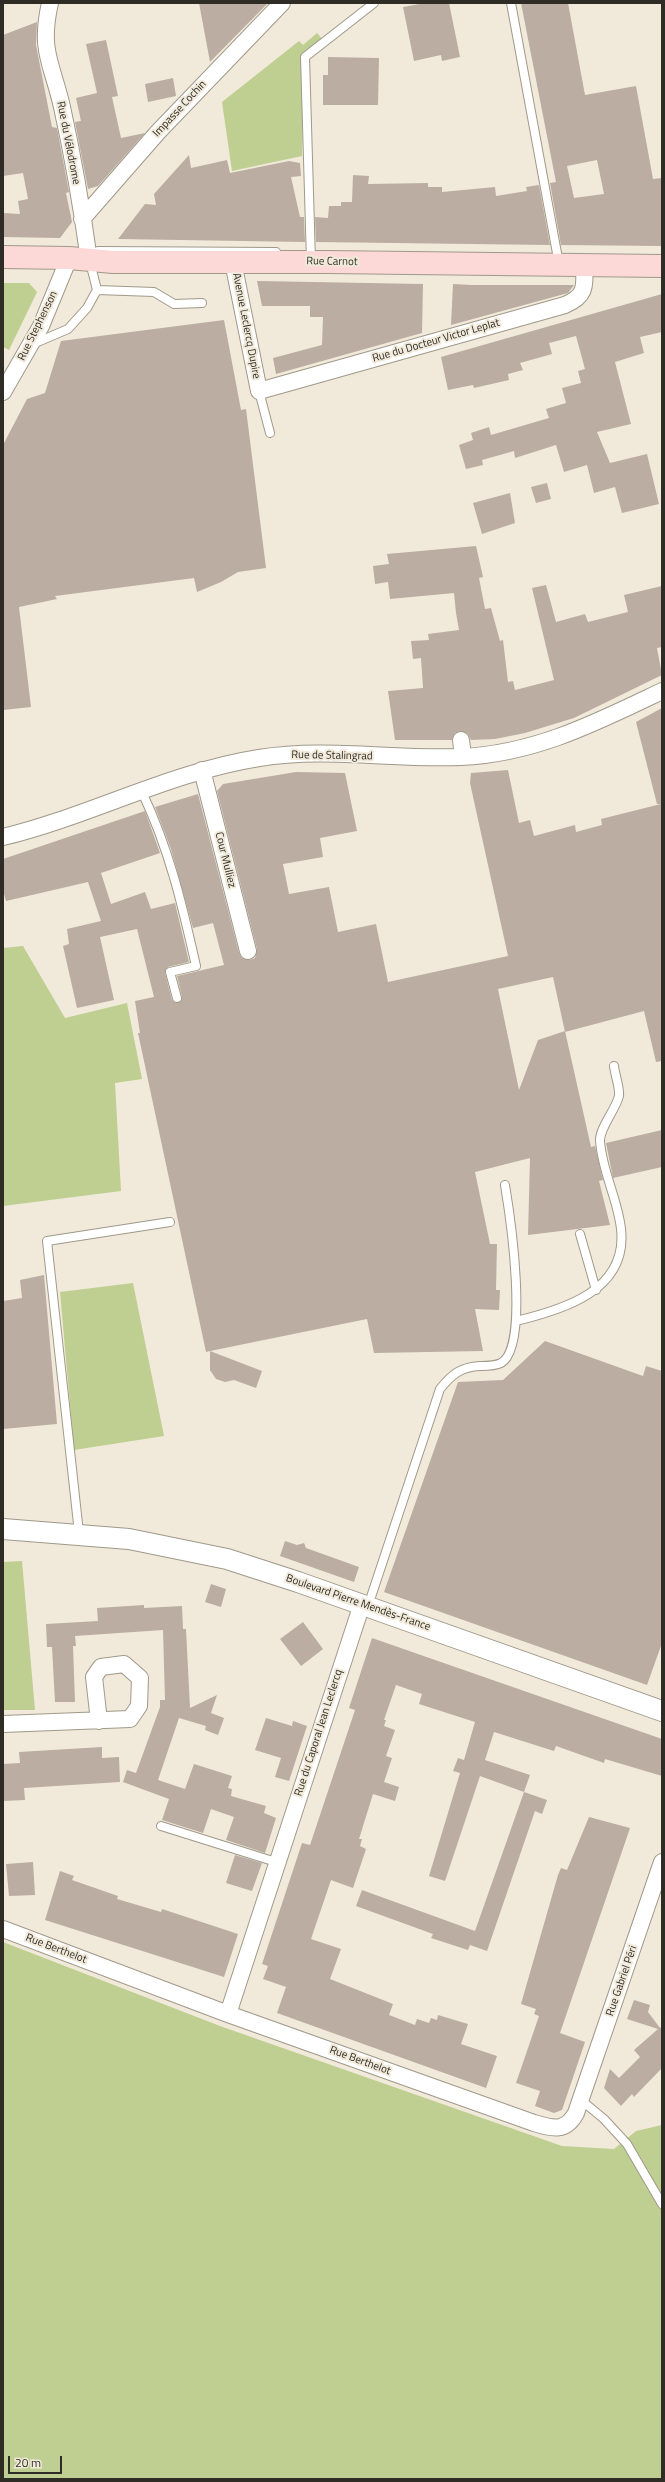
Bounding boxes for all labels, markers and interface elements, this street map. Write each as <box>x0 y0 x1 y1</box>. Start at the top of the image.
street label: Impasse Cochin <box>151 78 209 140</box>
street label: Rue du Vélodrome <box>53 100 83 186</box>
street label: Rue Carnot <box>306 255 358 269</box>
street label: Avenue Leclercq Dupire <box>229 272 263 380</box>
street label: Rue Stephenson <box>15 289 61 363</box>
street label: Rue du Docteur Victor Leplat <box>371 316 501 366</box>
street label: Rue de Stalingrad <box>291 749 373 763</box>
street label: Cour Mulliez <box>212 831 238 889</box>
street label: Boulevard Pierre Mendès-France <box>284 1572 432 1634</box>
street label: Rue du Caporal Jean Leclercq <box>292 1668 346 1798</box>
street label: Rue Berthelot <box>24 1931 88 1967</box>
street label: Rue Gabriel Péri <box>604 1944 640 2018</box>
street label: Rue Berthelot <box>328 2044 392 2078</box>
scale bar <box>10 2448 64 2474</box>
text: 20 m <box>15 2453 41 2472</box>

